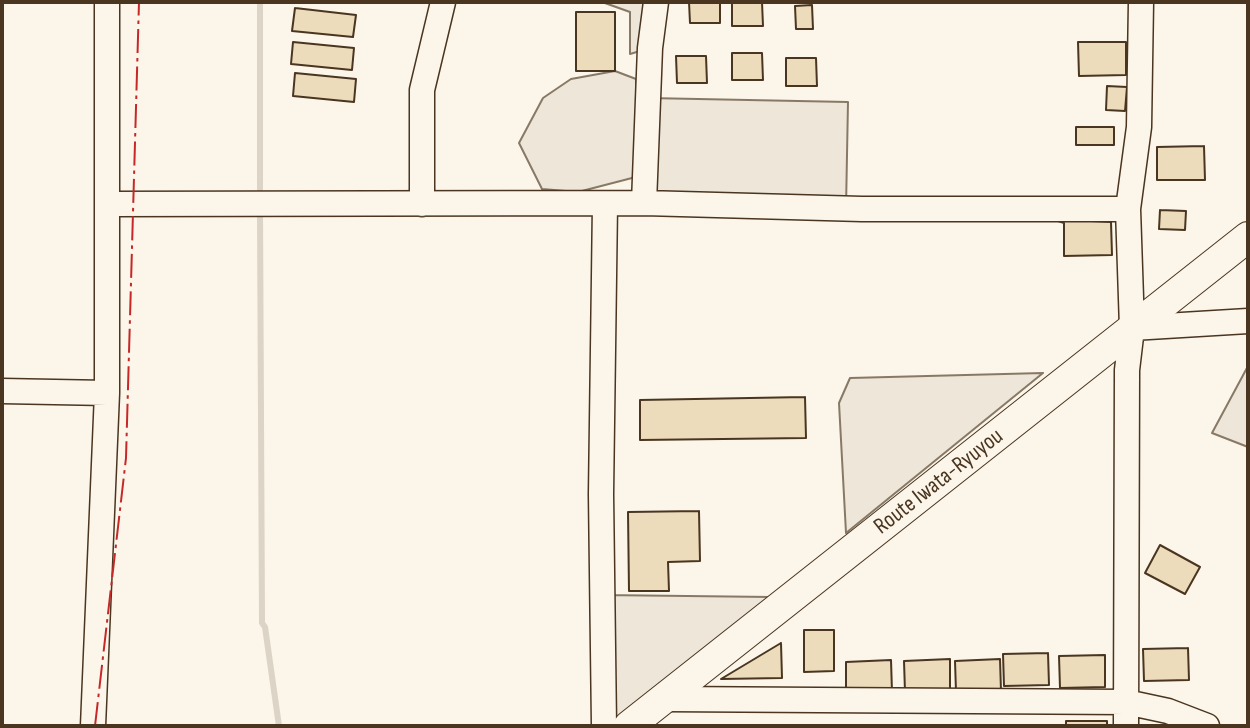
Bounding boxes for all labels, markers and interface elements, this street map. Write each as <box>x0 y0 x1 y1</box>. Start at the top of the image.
street label: Route Iwata-Ryuyou <box>869 423 1009 541</box>

